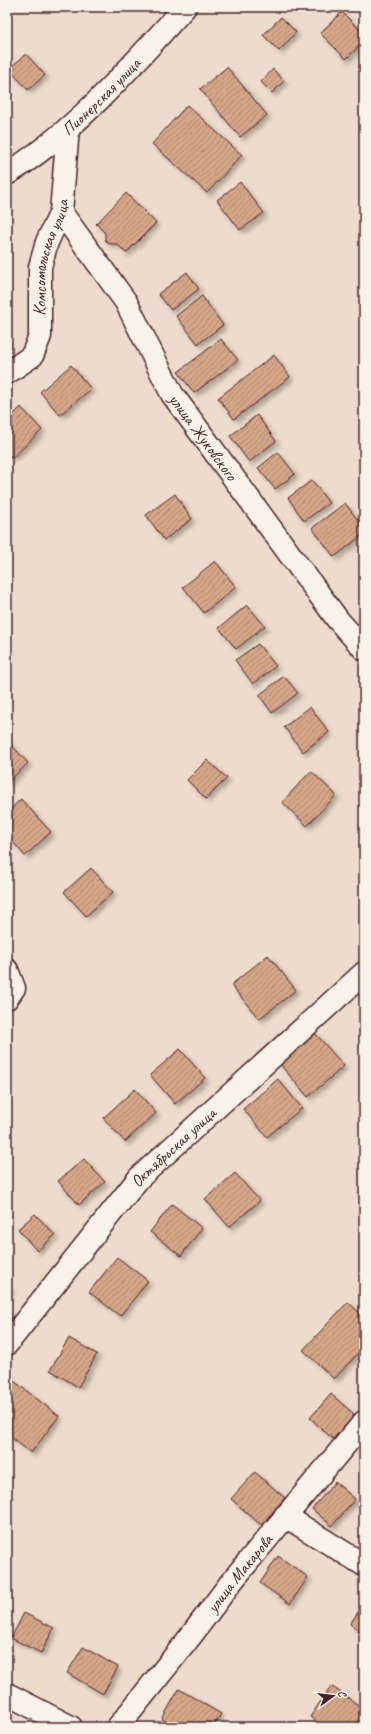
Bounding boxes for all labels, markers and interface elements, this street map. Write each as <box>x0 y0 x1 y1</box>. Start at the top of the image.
street label: Пионерская улица <box>57 53 146 140</box>
street label: Комсомольская улица <box>30 198 73 316</box>
street label: улица Жуковского <box>164 389 242 486</box>
street label: Октябрьская улица <box>126 1102 222 1191</box>
street label: улица Макарова <box>202 1529 278 1618</box>
north arrow <box>313 1676 353 1716</box>
text: С <box>335 1689 351 1699</box>

